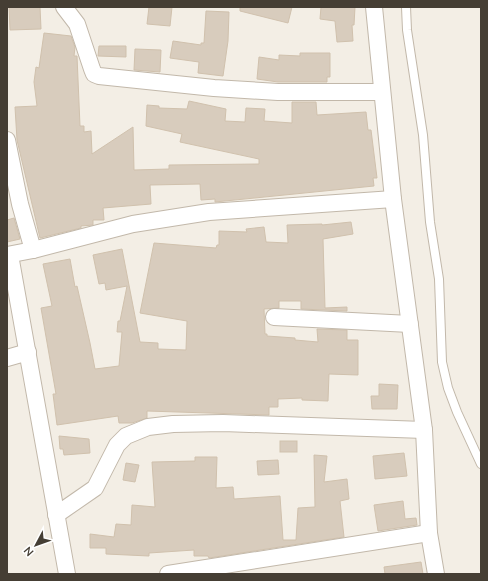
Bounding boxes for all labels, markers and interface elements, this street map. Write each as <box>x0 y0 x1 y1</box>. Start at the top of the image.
north arrow <box>16 525 56 565</box>
text: N <box>20 543 37 559</box>

